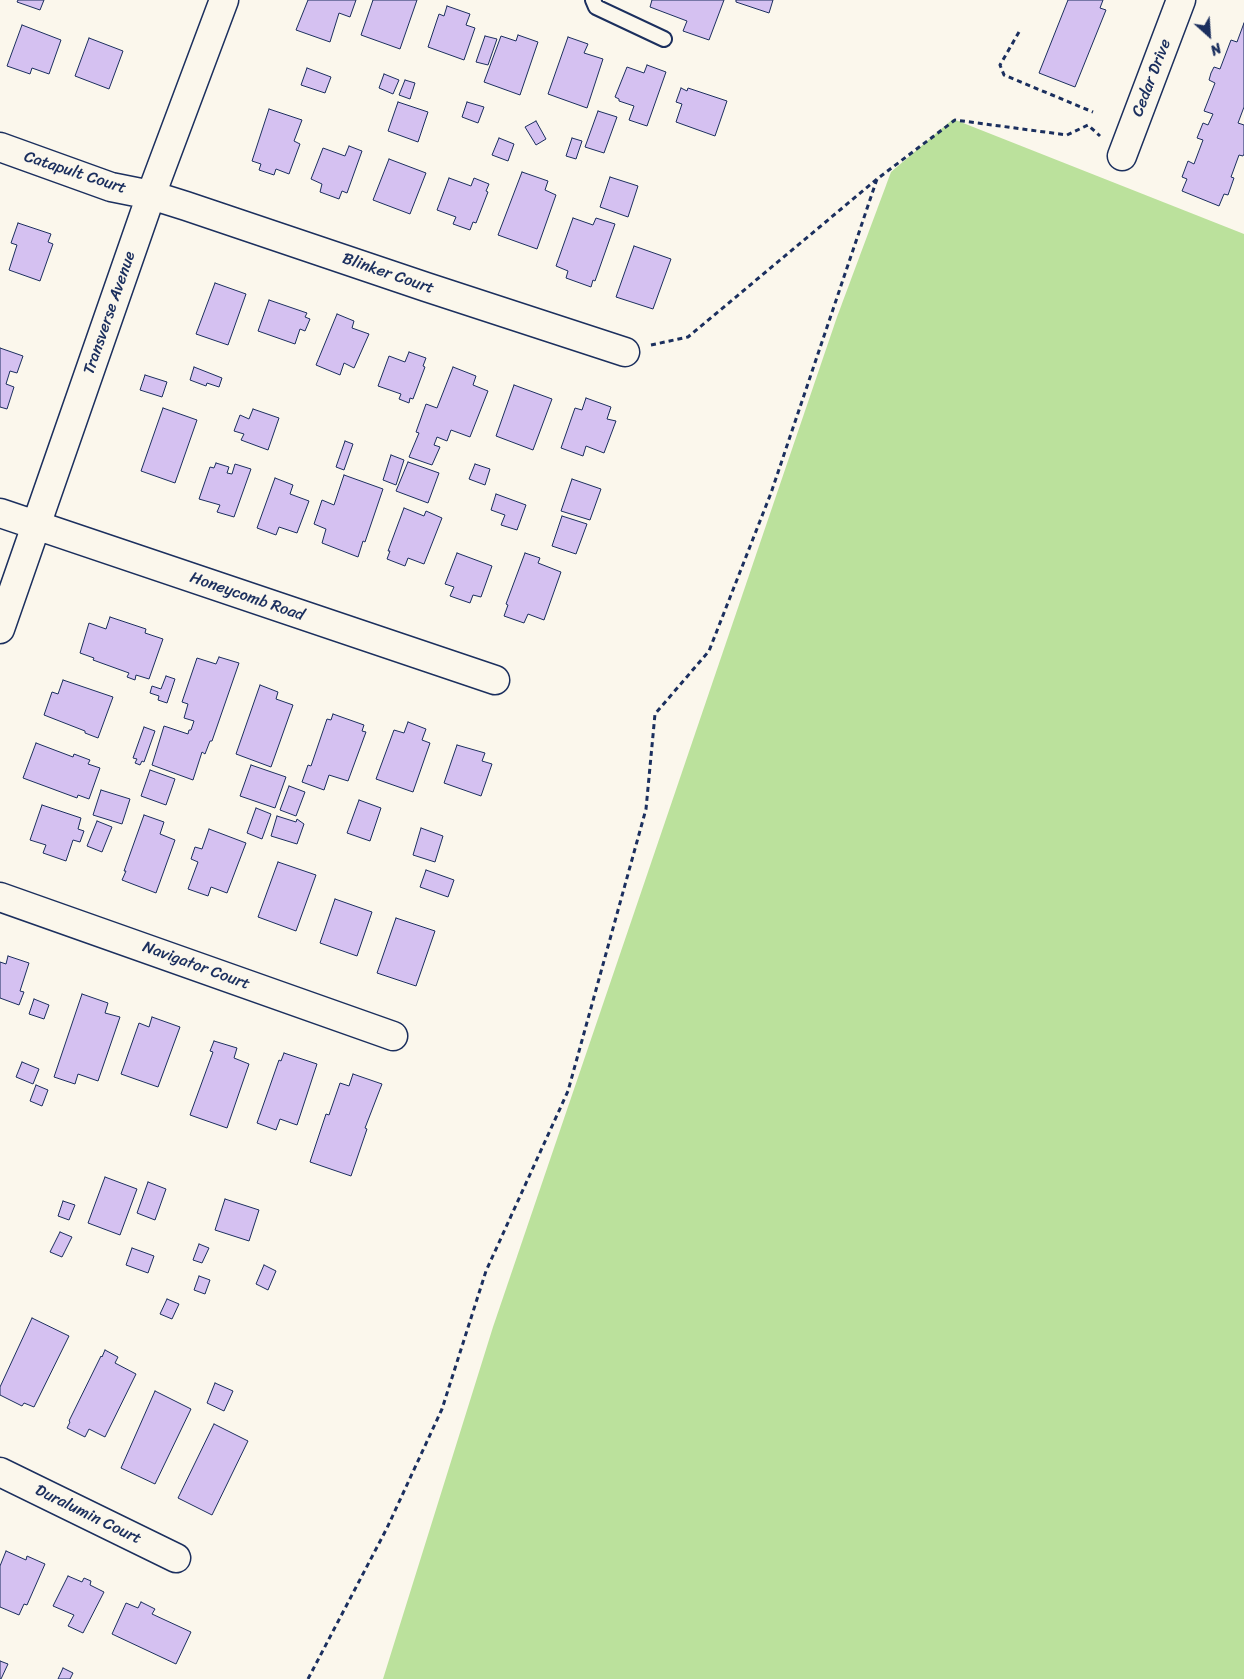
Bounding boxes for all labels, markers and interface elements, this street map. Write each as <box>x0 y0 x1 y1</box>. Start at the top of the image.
north arrow <box>1184 10 1234 60</box>
street label: Cedar Drive <box>1128 36 1176 120</box>
text: N <box>1206 36 1226 62</box>
street label: Catapult Court <box>22 147 128 199</box>
street label: Transverse Avenue <box>80 249 140 377</box>
street label: Blinker Court <box>340 249 436 299</box>
street label: Honeycomb Road <box>187 568 307 626</box>
street label: Navigator Court <box>140 938 252 994</box>
street label: Duralumin Court <box>32 1481 144 1549</box>

